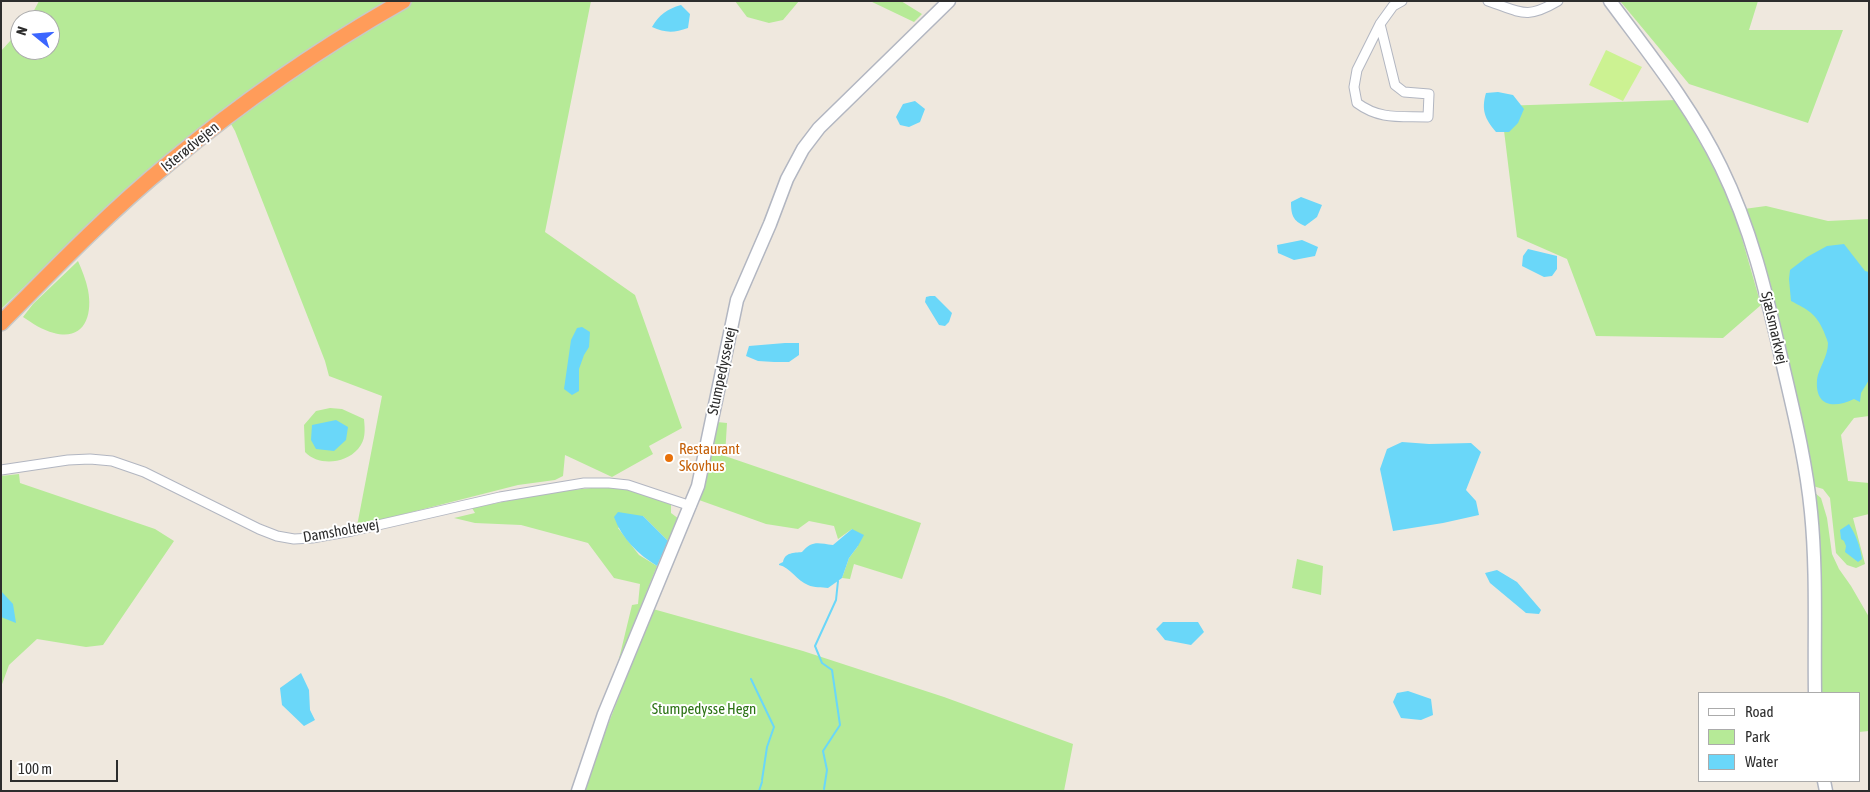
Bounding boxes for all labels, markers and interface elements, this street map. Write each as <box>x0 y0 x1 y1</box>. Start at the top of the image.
north arrow <box>10 10 60 60</box>
text: N <box>13 25 30 37</box>
street label: Isterødvejen <box>158 118 222 176</box>
street label: Sjælsmarkvej <box>1757 290 1791 366</box>
street label: Stumpedyssevej <box>704 325 740 417</box>
place label: Restaurant Skovhus <box>679 440 740 475</box>
marker: Restaurant Skovhus <box>663 452 675 464</box>
street label: Damsholtevej <box>302 515 380 547</box>
legend <box>1698 692 1860 782</box>
park label: Stumpedysse Hegn <box>652 700 756 718</box>
text: Road <box>1745 703 1774 720</box>
text: Park <box>1745 728 1770 745</box>
scale bar <box>12 750 120 782</box>
text: Water <box>1745 753 1778 770</box>
text: 100 m <box>18 760 52 777</box>

